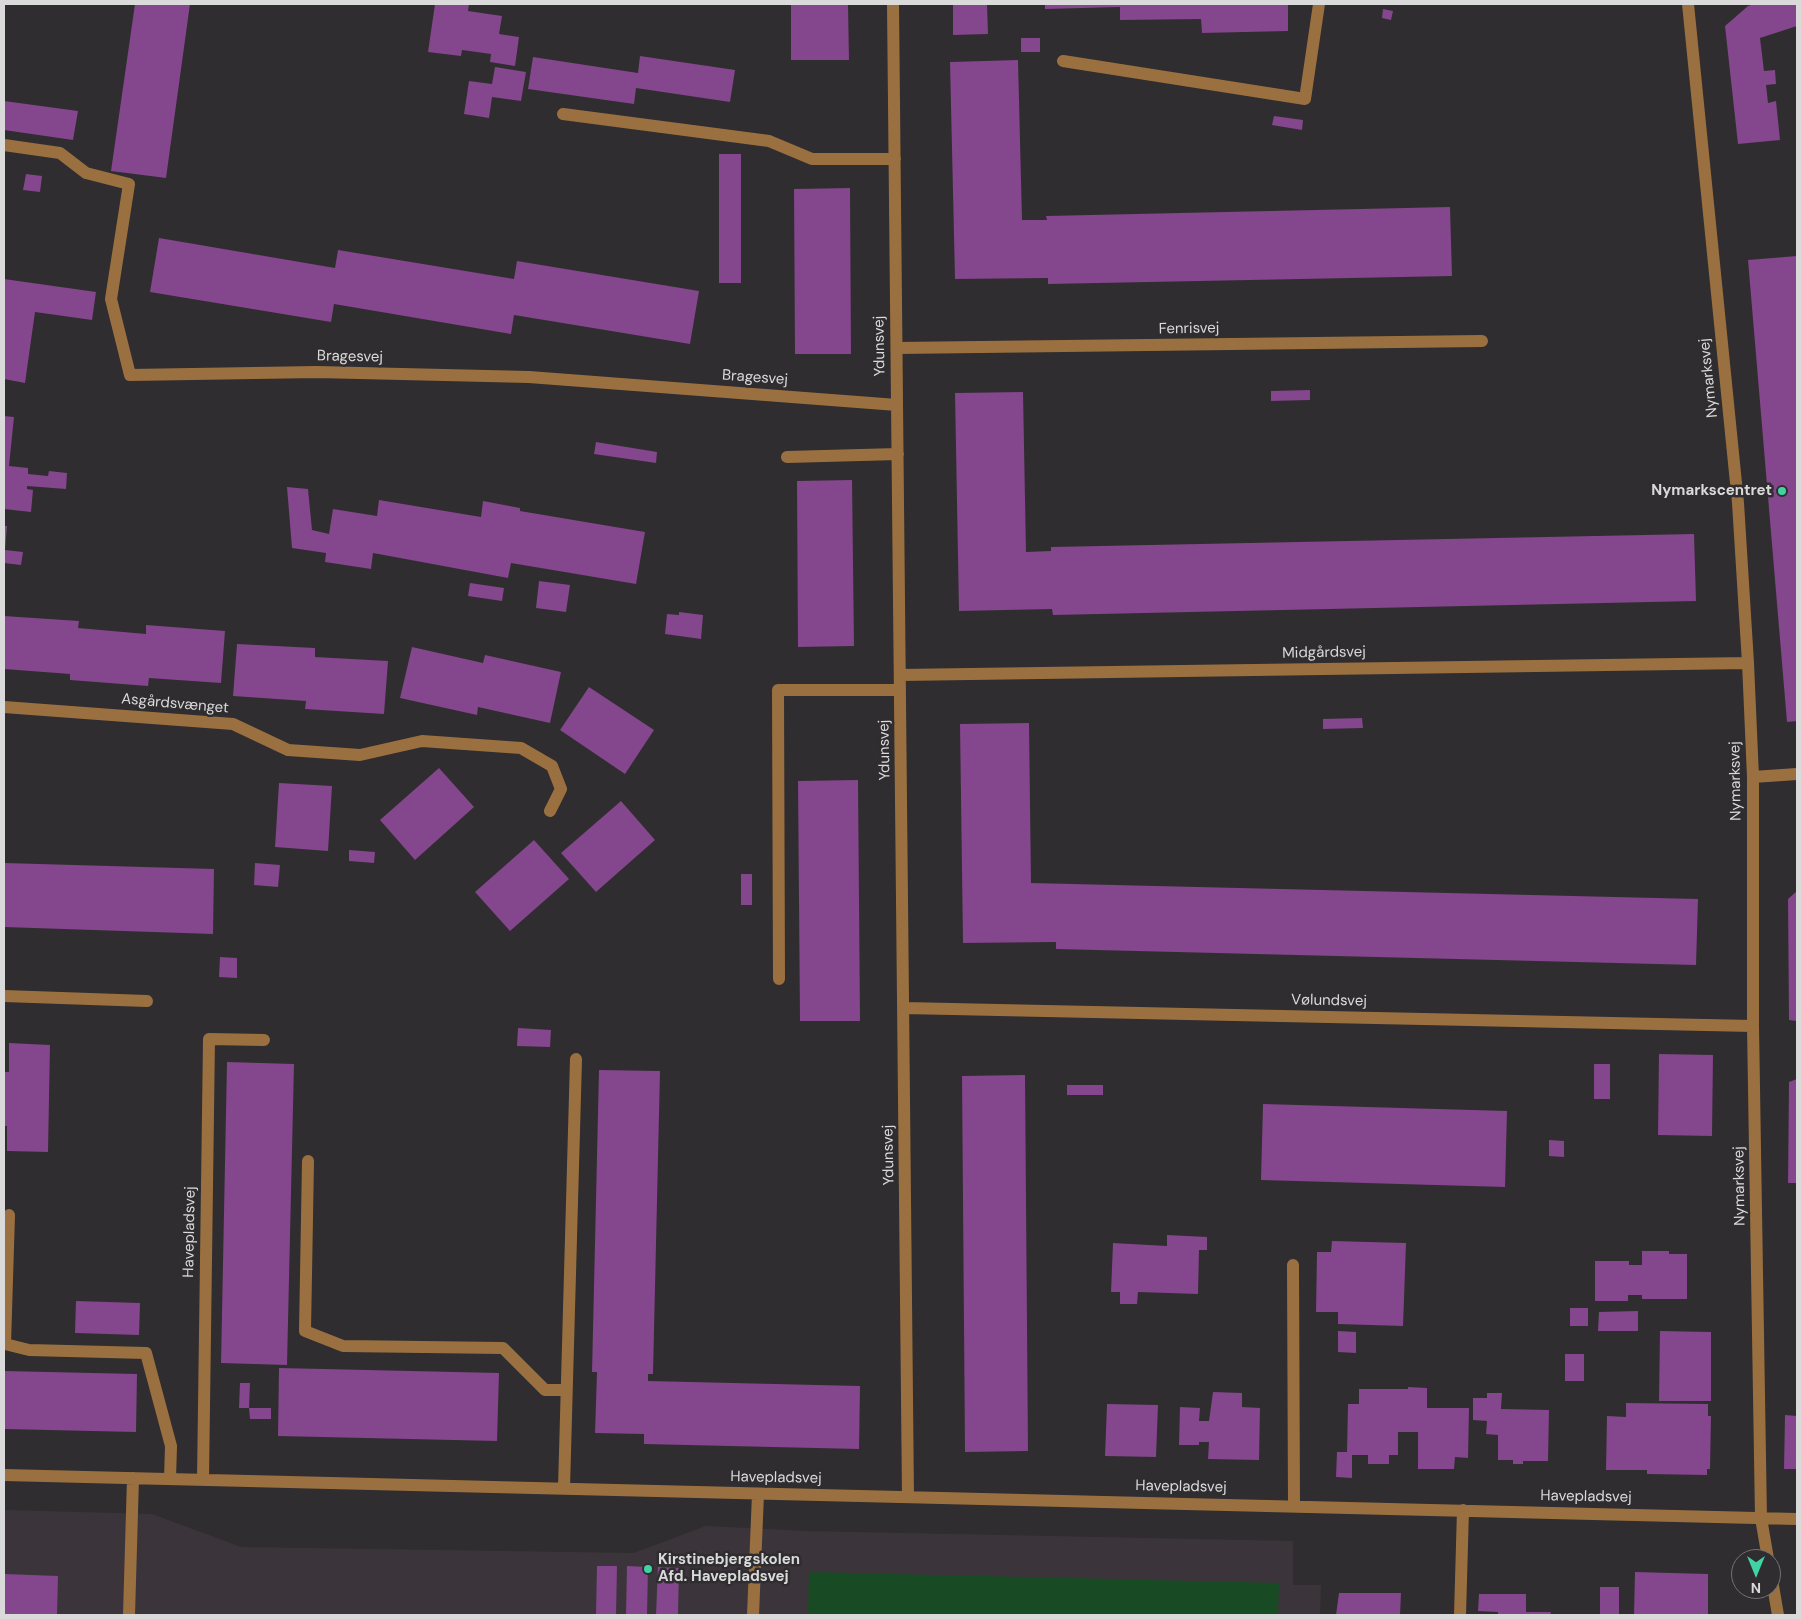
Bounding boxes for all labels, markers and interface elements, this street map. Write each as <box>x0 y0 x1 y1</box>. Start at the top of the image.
street label: Ydunsvej <box>870 315 890 377</box>
street label: Fenrisvej <box>1158 319 1220 339</box>
street label: Nymarksvej <box>1696 337 1722 419</box>
street label: Bragesvej <box>317 347 383 367</box>
street label: Bragesvej <box>721 367 789 389</box>
place label: Nymarkscentret <box>1651 482 1772 500</box>
marker: Nymarkscentret <box>1776 485 1788 497</box>
street label: Midgårdsvej <box>1282 643 1366 663</box>
street label: Asgårdsvænget <box>120 690 230 718</box>
street label: Ydunsvej <box>875 719 895 781</box>
street label: Nymarksvej <box>1726 741 1746 821</box>
street label: Vølundsvej <box>1291 991 1367 1011</box>
street label: Ydunsvej <box>879 1124 899 1186</box>
street label: Nymarksvej <box>1730 1146 1750 1226</box>
street label: Havepladsvej <box>180 1186 200 1278</box>
street label: Havepladsvej <box>730 1468 822 1488</box>
street label: Havepladsvej <box>1135 1477 1227 1497</box>
street label: Havepladsvej <box>1540 1487 1632 1507</box>
north arrow <box>1731 1549 1781 1599</box>
place label: Kirstinebjergskolen Afd. Havepladsvej <box>658 1551 800 1586</box>
marker: Kirstinebjergskolen Afd. Havepladsvej <box>642 1563 654 1575</box>
text: N <box>1751 1579 1761 1597</box>

